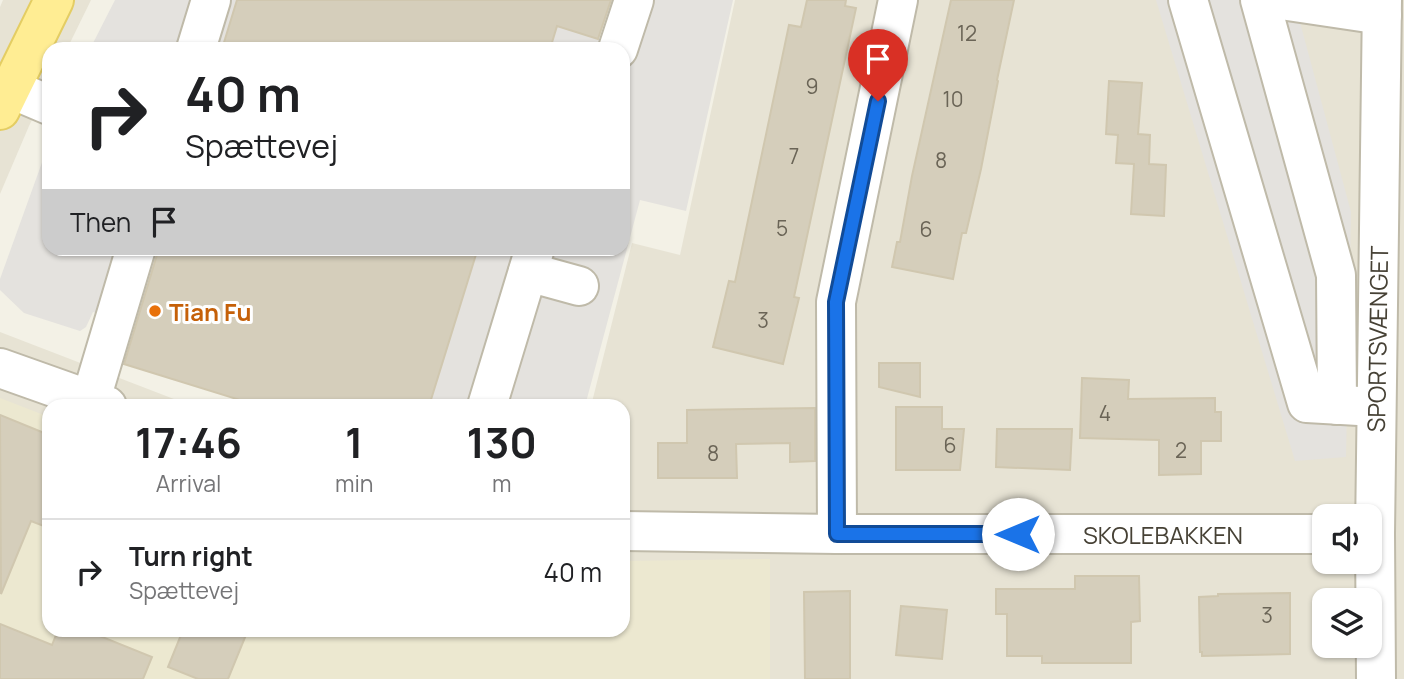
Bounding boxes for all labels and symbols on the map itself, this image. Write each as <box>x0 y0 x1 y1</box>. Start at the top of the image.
house number: 12 <box>957 19 977 47</box>
pin <box>848 29 908 101</box>
house number: 9 <box>805 72 819 100</box>
house number: 10 <box>943 85 964 113</box>
house number: 7 <box>789 142 799 170</box>
house number: 8 <box>935 146 947 174</box>
house number: 5 <box>776 214 788 242</box>
house number: 6 <box>919 215 933 243</box>
street label: SPORTSVÆNGET <box>1359 245 1395 433</box>
place label: Tian Fu <box>169 295 252 328</box>
marker: Tian Fu <box>147 303 163 319</box>
house number: 3 <box>757 306 769 334</box>
house number: 4 <box>1099 399 1111 427</box>
house number: 6 <box>943 431 957 459</box>
house number: 2 <box>1175 436 1187 464</box>
house number: 8 <box>707 439 719 467</box>
position arrow <box>981 497 1055 571</box>
street label: SKOLEBAKKEN <box>1083 518 1243 551</box>
house number: 3 <box>1261 601 1273 629</box>

